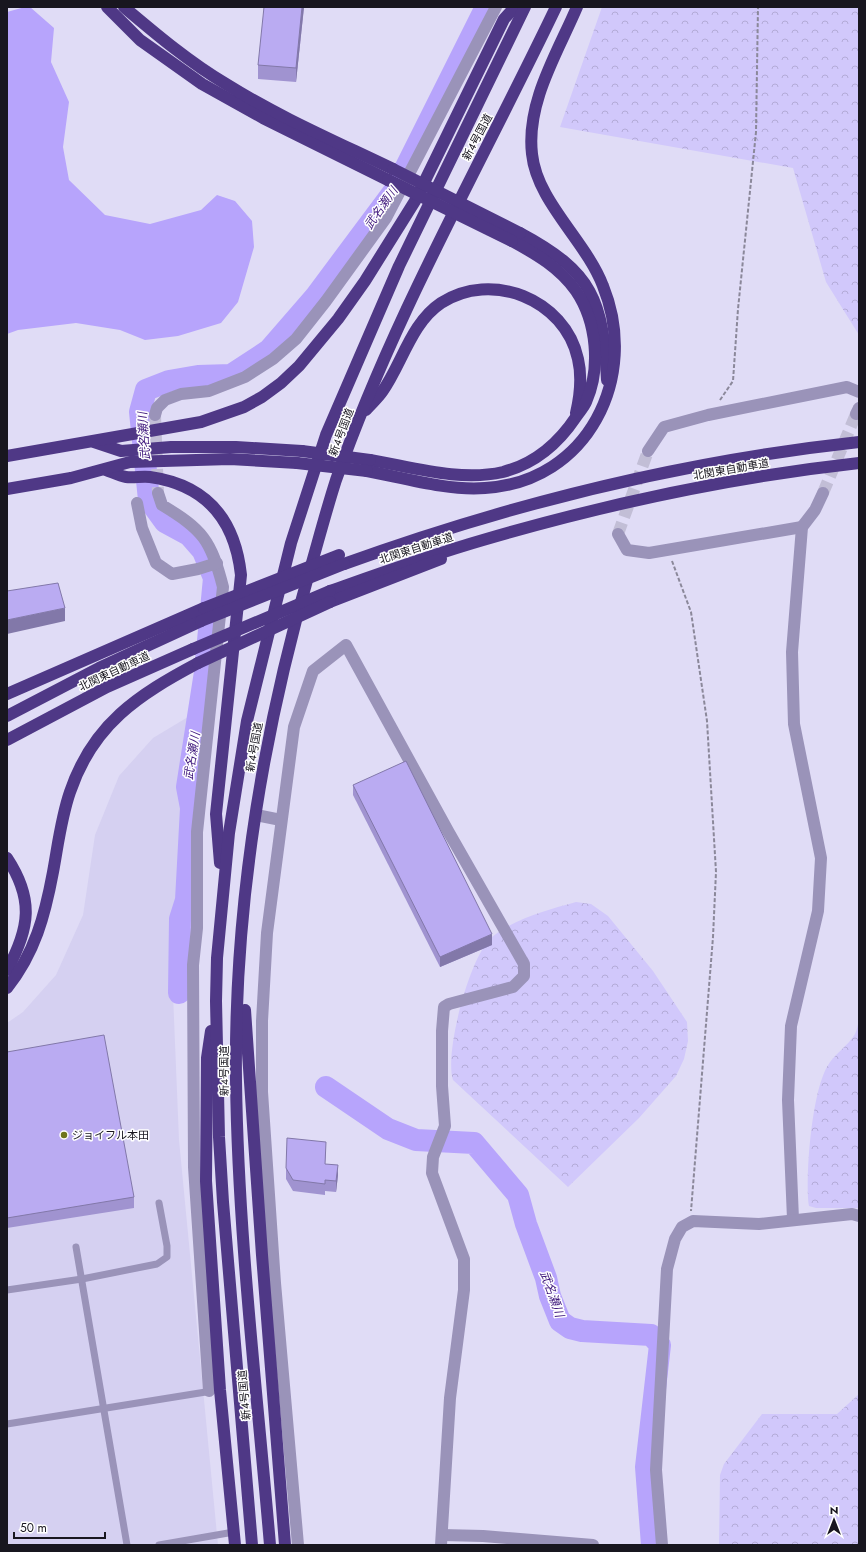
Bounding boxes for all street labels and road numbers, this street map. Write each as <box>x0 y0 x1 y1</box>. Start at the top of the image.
street label: 新4号国道 <box>458 111 496 163</box>
street label: 新4号国道 <box>324 406 358 458</box>
street label: 北関東自動車道 <box>692 454 770 484</box>
street label: 北関東自動車道 <box>377 528 455 568</box>
street label: 北関東自動車道 <box>76 647 152 695</box>
street label: 新4号国道 <box>242 721 266 773</box>
street label: 新4号国道 <box>216 1046 232 1096</box>
street label: 新4号国道 <box>234 1369 254 1421</box>

